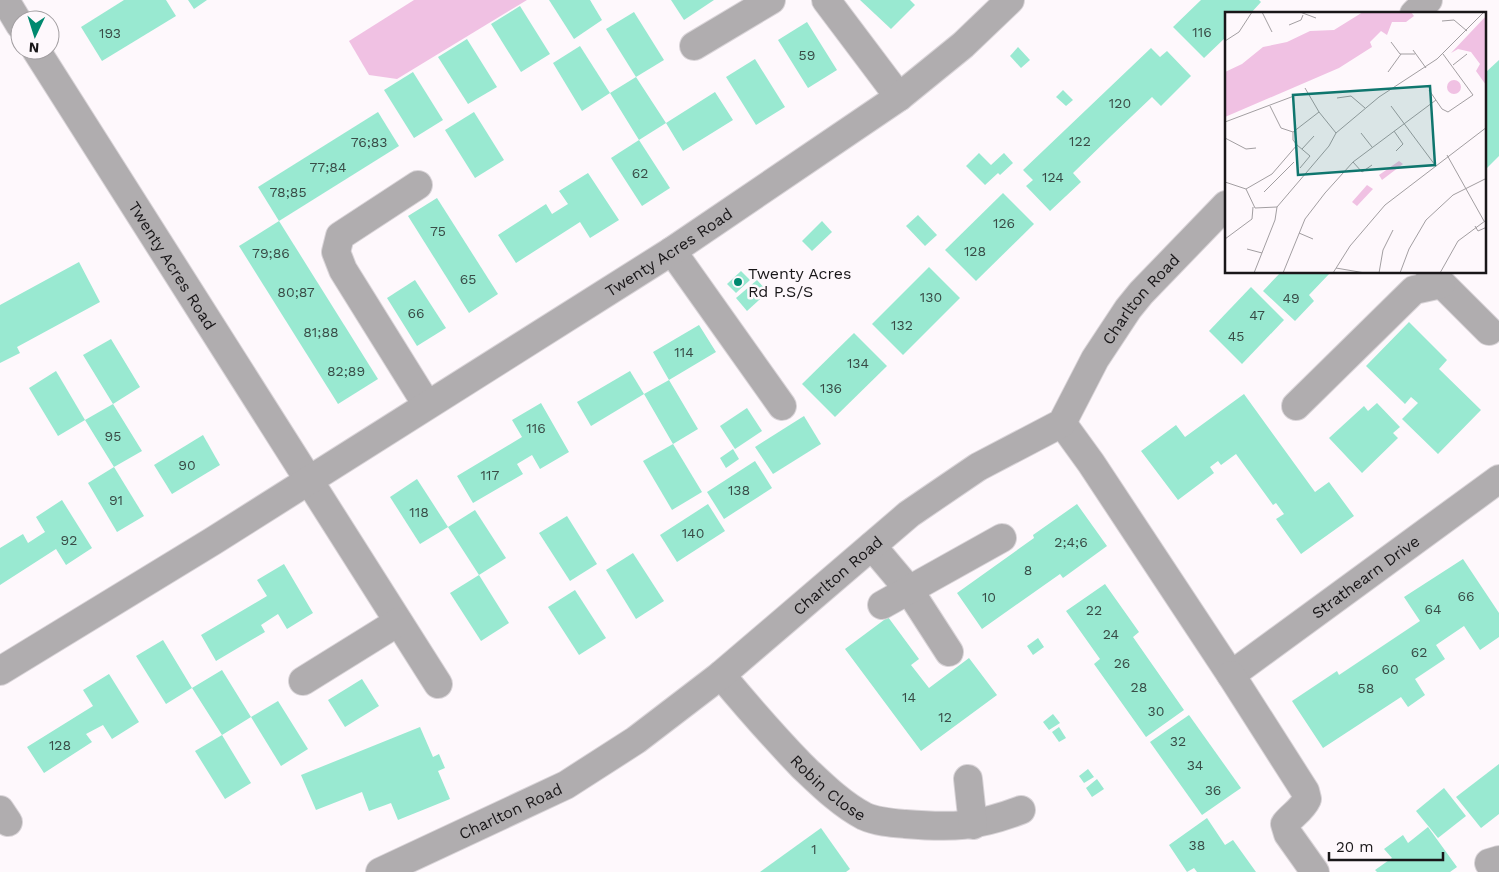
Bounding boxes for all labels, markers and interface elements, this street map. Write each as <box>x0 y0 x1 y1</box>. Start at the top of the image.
north arrow <box>10 10 60 60</box>
inset map <box>1225 12 1486 274</box>
house number: 116 <box>1192 24 1212 40</box>
house number: 193 <box>99 25 121 41</box>
text: N <box>28 40 40 56</box>
house number: 59 <box>799 47 815 63</box>
house number: 120 <box>1109 95 1131 111</box>
house number: 122 <box>1069 133 1091 149</box>
house number: 76;83 <box>351 134 387 150</box>
house number: 77;84 <box>309 159 347 175</box>
house number: 62 <box>632 165 648 181</box>
house number: 124 <box>1042 169 1064 185</box>
house number: 78;85 <box>269 184 307 200</box>
street label: Twenty Acres Road <box>125 198 220 333</box>
street label: Twenty Acres Road <box>601 204 736 300</box>
house number: 126 <box>993 215 1015 231</box>
house number: 75 <box>430 223 446 239</box>
house number: 128 <box>964 243 986 259</box>
house number: 79;86 <box>252 245 290 261</box>
street label: Charlton Road <box>1098 250 1183 348</box>
place label: Twenty Acres Rd P.S/S <box>748 264 851 301</box>
house number: 65 <box>460 271 476 287</box>
marker: Twenty Acres Rd P.S/S <box>732 276 744 288</box>
house number: 80;87 <box>277 284 315 300</box>
house number: 130 <box>920 289 942 305</box>
house number: 49 <box>1282 290 1300 306</box>
house number: 66 <box>407 305 425 321</box>
house number: 47 <box>1249 307 1265 323</box>
house number: 132 <box>891 317 913 333</box>
house number: 81;88 <box>303 324 339 340</box>
house number: 45 <box>1228 328 1244 344</box>
house number: 114 <box>674 344 694 360</box>
house number: 134 <box>847 355 869 371</box>
house number: 82;89 <box>327 363 365 379</box>
house number: 136 <box>820 380 842 396</box>
house number: 116 <box>526 420 546 436</box>
house number: 95 <box>105 428 121 444</box>
house number: 90 <box>178 457 196 473</box>
house number: 117 <box>481 467 500 483</box>
house number: 138 <box>728 482 750 498</box>
house number: 91 <box>109 492 123 508</box>
house number: 118 <box>409 504 429 520</box>
house number: 140 <box>682 525 704 541</box>
street label: Strathearn Drive <box>1308 531 1423 622</box>
house number: 92 <box>61 532 77 548</box>
street label: Charlton Road <box>789 532 886 619</box>
house number: 2;4;6 <box>1054 534 1088 550</box>
house number: 8 <box>1024 562 1032 578</box>
house number: 66 <box>1457 588 1475 604</box>
house number: 10 <box>982 589 996 605</box>
house number: 64 <box>1424 601 1442 617</box>
house number: 22 <box>1086 602 1102 618</box>
house number: 24 <box>1103 626 1119 642</box>
house number: 62 <box>1411 644 1427 660</box>
house number: 26 <box>1114 655 1130 671</box>
house number: 60 <box>1381 661 1399 677</box>
house number: 28 <box>1131 679 1147 695</box>
house number: 58 <box>1358 680 1374 696</box>
house number: 14 <box>902 689 916 705</box>
house number: 30 <box>1148 703 1164 719</box>
house number: 12 <box>938 709 952 725</box>
house number: 32 <box>1170 733 1186 749</box>
house number: 128 <box>49 737 71 753</box>
street label: Robin Close <box>787 751 869 825</box>
house number: 34 <box>1187 757 1203 773</box>
street label: Charlton Road <box>456 779 565 843</box>
house number: 36 <box>1205 782 1221 798</box>
scale bar <box>1329 830 1443 862</box>
house number: 38 <box>1189 837 1205 853</box>
text: 20 m <box>1336 838 1374 856</box>
house number: 1 <box>811 841 817 857</box>

